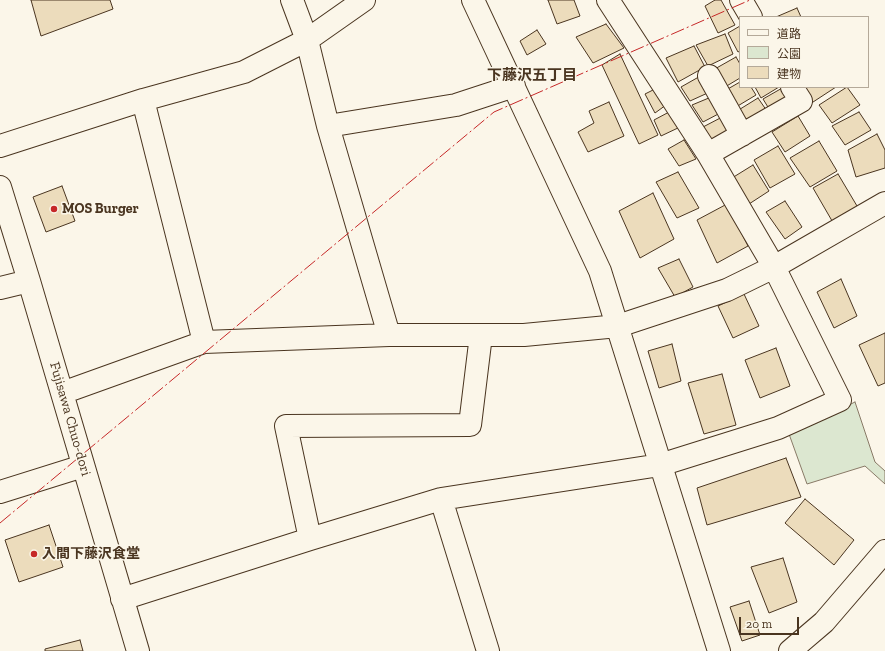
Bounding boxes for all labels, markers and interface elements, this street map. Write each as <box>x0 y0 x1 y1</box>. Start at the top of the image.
legend <box>739 16 869 88</box>
text: 道路 <box>777 27 801 41</box>
text: 公園 <box>777 47 801 61</box>
district label: 下藤沢五丁目 <box>487 67 577 85</box>
text: 建物 <box>777 67 801 81</box>
place label: MOS Burger <box>62 201 139 217</box>
marker: MOS Burger <box>49 204 59 214</box>
street label: Fujisawa Chuo-dori <box>46 360 94 478</box>
place label: 入間下藤沢食堂 <box>42 546 140 562</box>
marker: 入間下藤沢食堂 <box>29 549 39 559</box>
scale bar <box>741 609 801 635</box>
text: 20 m <box>746 617 772 631</box>

